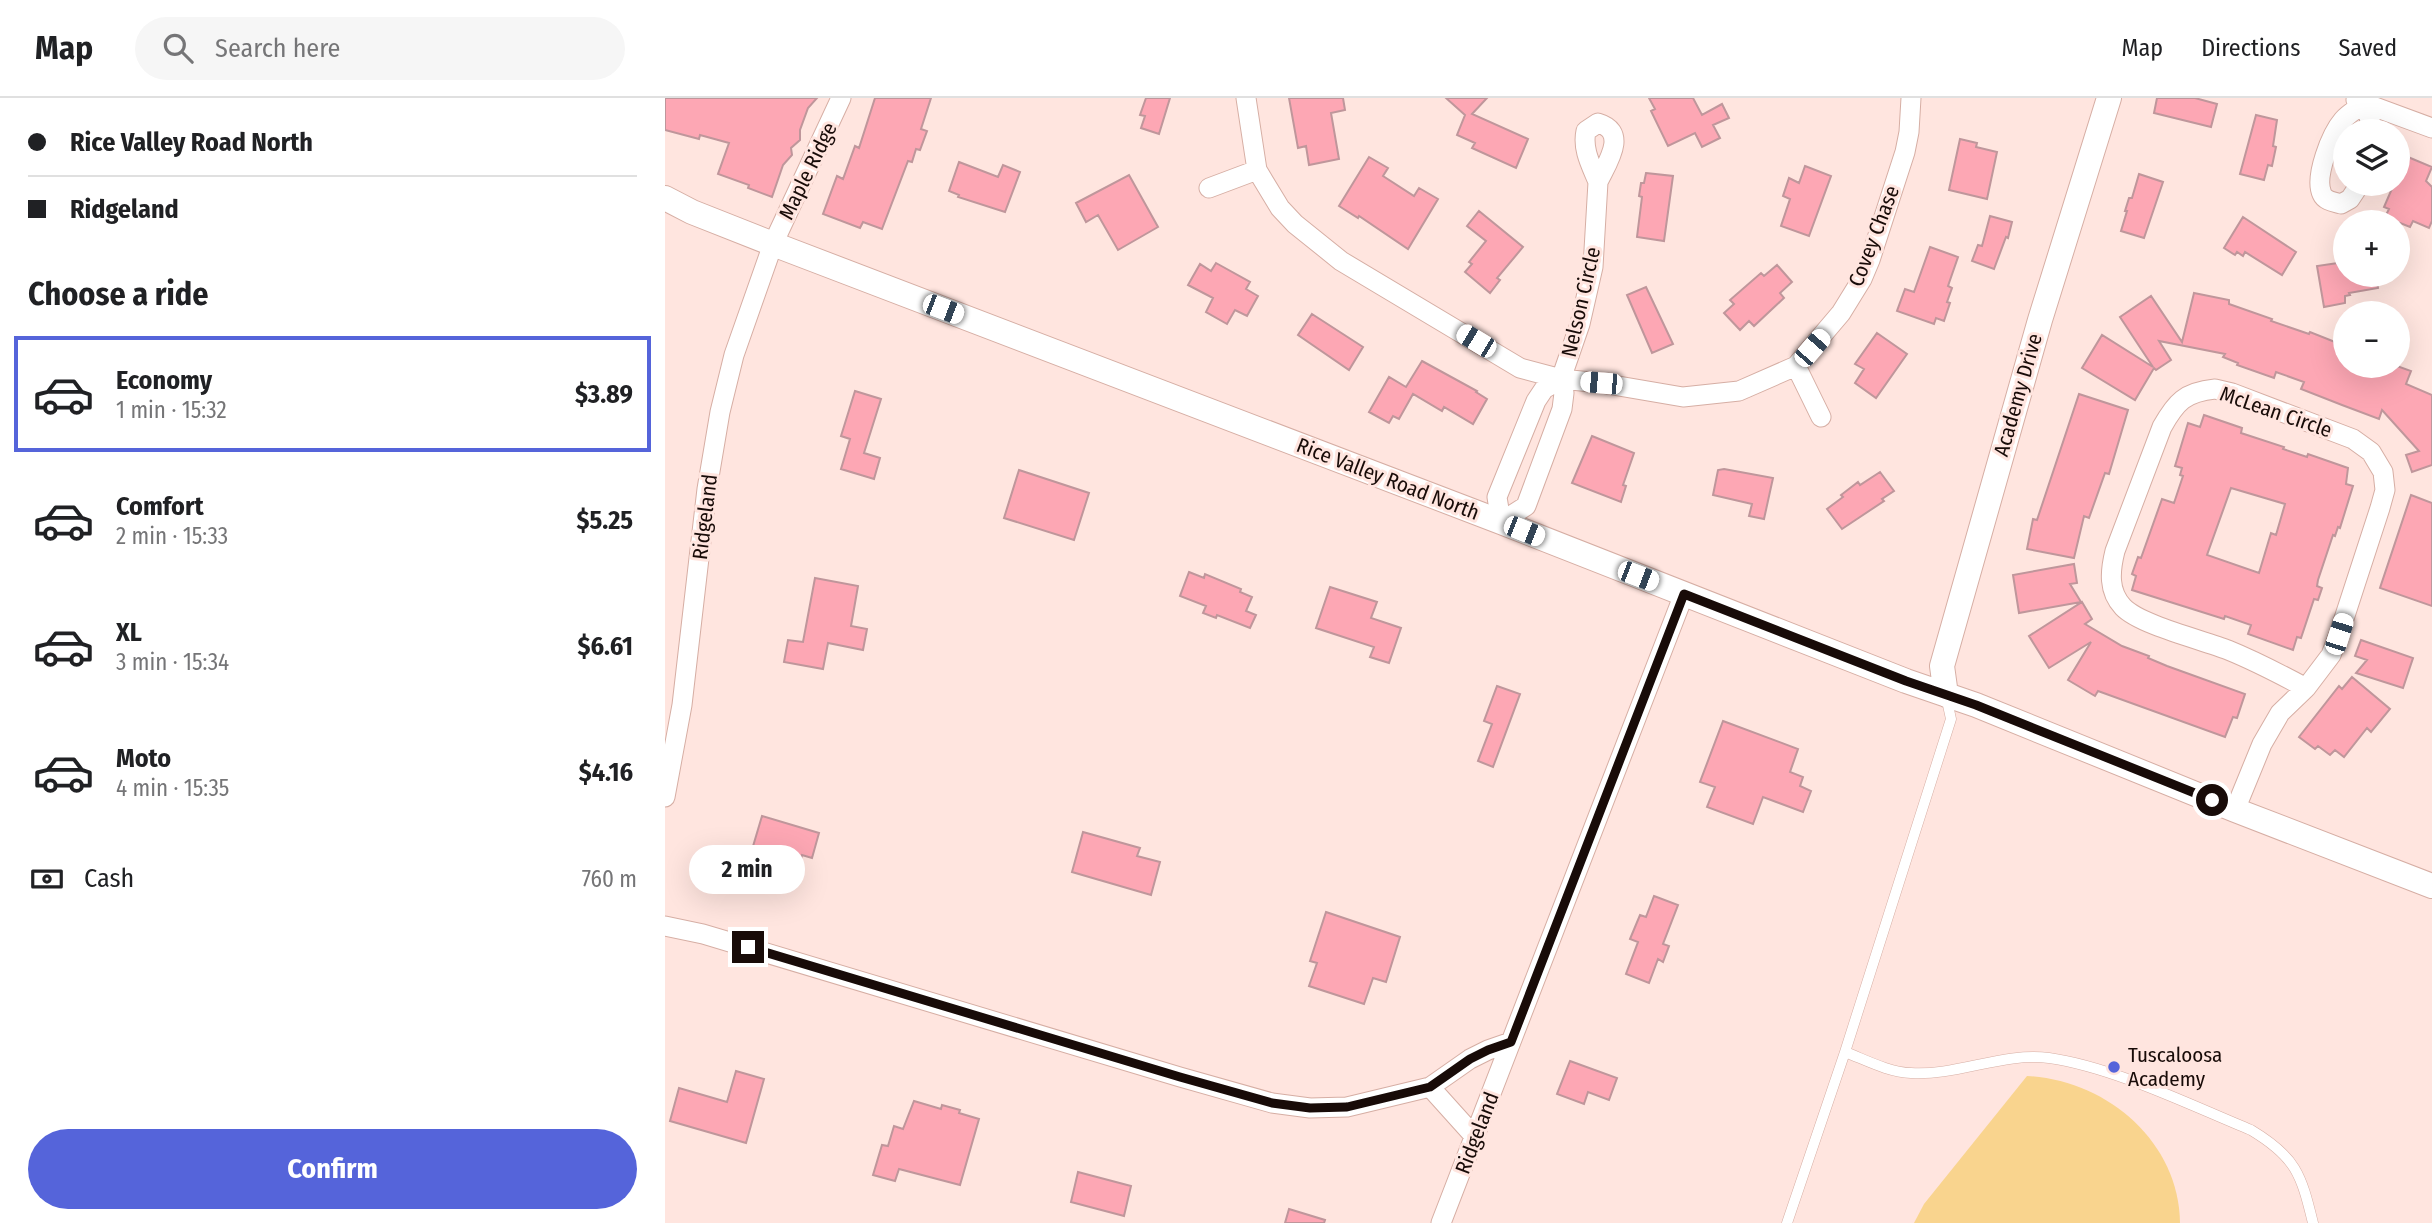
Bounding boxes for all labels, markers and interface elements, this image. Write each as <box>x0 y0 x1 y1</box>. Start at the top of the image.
search box <box>135 17 625 80</box>
text: Map <box>35 28 93 68</box>
icon: search <box>159 29 197 67</box>
text: Search here <box>215 33 340 64</box>
text: Map <box>2122 34 2163 62</box>
text: Directions <box>2201 34 2300 62</box>
text: Saved <box>2338 34 2397 62</box>
street label: Maple Ridge <box>773 118 843 224</box>
map controls <box>2333 119 2410 378</box>
button: layers <box>2333 119 2410 196</box>
text: Rice Valley Road North <box>70 127 313 158</box>
street label: Covey Chase <box>1843 182 1905 290</box>
text: Ridgeland <box>70 194 179 225</box>
button: + <box>2333 210 2410 287</box>
street label: Nelson Circle <box>1556 244 1606 360</box>
text: Choose a ride <box>28 275 209 313</box>
car <box>920 292 967 326</box>
button: − <box>2333 301 2410 378</box>
car <box>1453 321 1500 361</box>
car <box>1791 325 1834 371</box>
street label: Academy Drive <box>1988 331 2048 459</box>
icon: car <box>32 363 95 426</box>
text: Economy <box>116 365 212 396</box>
car <box>1580 371 1623 395</box>
text: $3.89 <box>575 379 633 410</box>
street label: McLean Circle <box>2217 381 2335 443</box>
text: 1 min · 15:32 <box>116 396 227 424</box>
street label: Rice Valley Road North <box>1293 432 1483 526</box>
street label: Ridgeland <box>687 473 723 561</box>
icon: car <box>32 489 95 552</box>
text: Comfort <box>116 491 204 522</box>
text: $5.25 <box>577 505 633 536</box>
car <box>1501 513 1548 549</box>
text: 2 min · 15:33 <box>116 522 228 550</box>
car <box>1615 559 1662 593</box>
car <box>2323 611 2356 657</box>
icon: car <box>32 615 95 678</box>
text: XL <box>116 617 142 648</box>
text: $6.61 <box>577 631 633 662</box>
text: 3 min · 15:34 <box>116 648 229 676</box>
icon: car <box>32 741 95 804</box>
text: Moto <box>116 743 171 774</box>
text: $4.16 <box>579 757 633 788</box>
text: 4 min · 15:35 <box>116 774 229 802</box>
route start <box>2196 784 2228 816</box>
callout: 2 min <box>690 846 806 894</box>
text: 2 min <box>722 855 773 883</box>
icon: cash <box>28 860 66 898</box>
text: Cash <box>84 863 134 894</box>
text: 760 m <box>582 865 637 893</box>
route end <box>732 931 764 963</box>
place label: Tuscaloosa Academy <box>2128 1042 2222 1092</box>
marker: Tuscaloosa Academy <box>2106 1059 2122 1075</box>
street label: Ridgeland <box>1449 1088 1505 1178</box>
button: Confirm <box>28 1129 637 1209</box>

